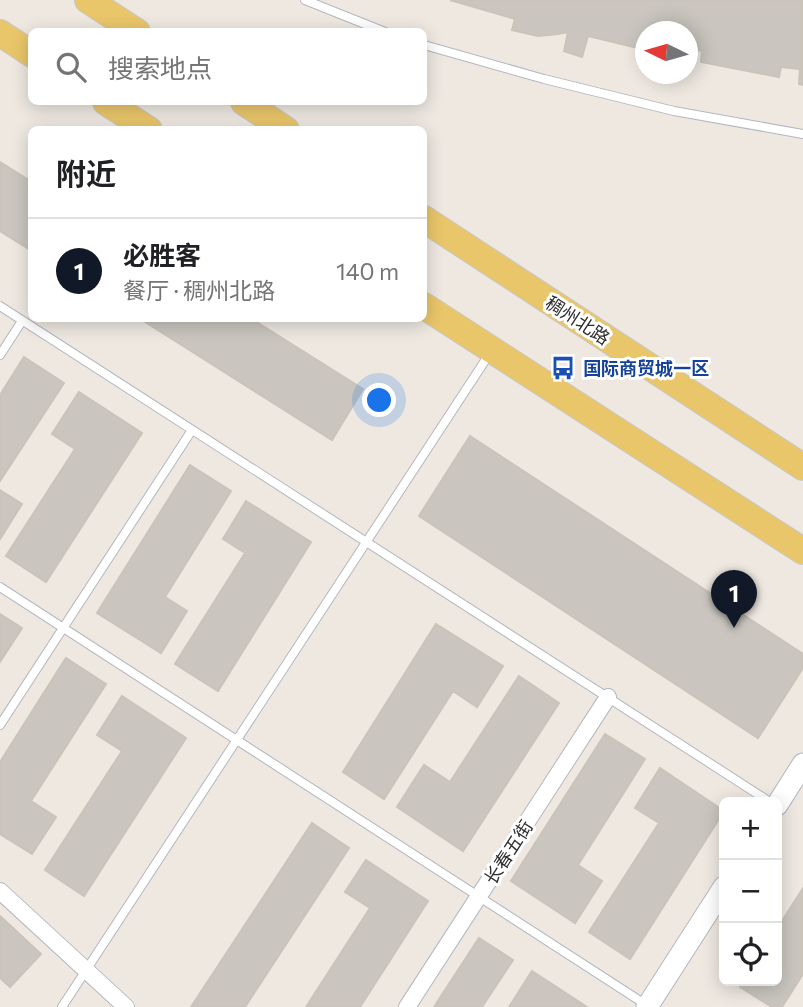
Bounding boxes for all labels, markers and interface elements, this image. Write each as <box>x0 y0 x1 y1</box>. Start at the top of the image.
north arrow <box>635 21 698 84</box>
search box <box>28 28 427 105</box>
icon: search <box>52 48 90 86</box>
text: 搜索地点 <box>108 52 212 83</box>
text: 附近 <box>56 154 116 191</box>
text: 必胜客 <box>123 239 201 270</box>
text: 1 <box>74 257 84 285</box>
text: 140 m <box>336 257 399 285</box>
text: 餐厅 · 稠州北路 <box>123 276 275 304</box>
street label: 稠州北路 <box>542 291 614 349</box>
bus stop icon: 国际商贸城一区 <box>549 354 577 382</box>
place label: 国际商贸城一区 <box>583 357 709 379</box>
your location <box>362 383 396 417</box>
pin: 1 <box>711 570 757 628</box>
map controls <box>719 797 782 986</box>
button: + <box>719 797 782 860</box>
street label: 长春五街 <box>479 816 537 888</box>
button: − <box>719 860 782 923</box>
button: locate <box>719 923 782 986</box>

